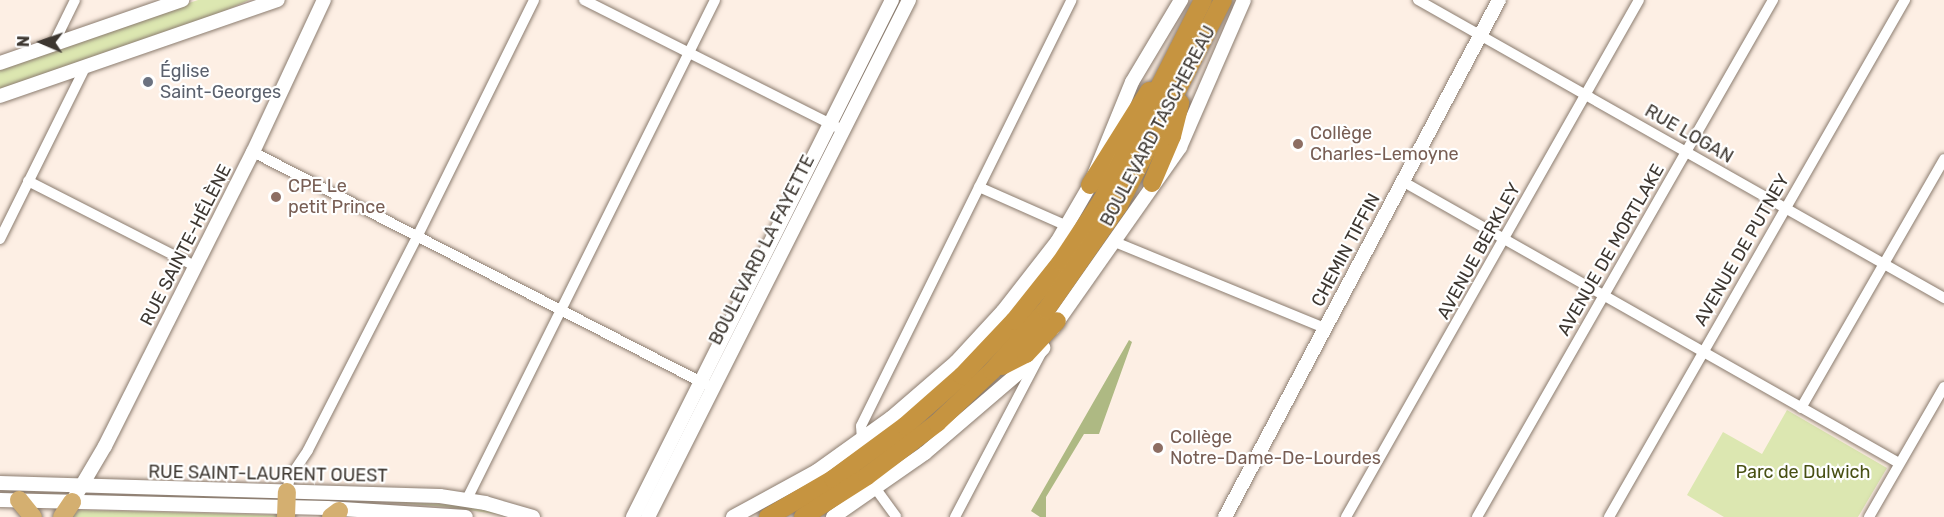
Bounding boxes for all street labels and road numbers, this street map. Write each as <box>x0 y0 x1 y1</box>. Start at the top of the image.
street label: BOULEVARD TASCHEREAU <box>1096 22 1220 230</box>
street label: RUE LOGAN <box>1641 100 1737 168</box>
street label: BOULEVARD LA FAYETTE <box>705 151 819 349</box>
street label: AVENUE DE MORTLAKE <box>1553 160 1669 340</box>
street label: RUE SAINTE-HÉLÈNE <box>136 161 236 329</box>
street label: AVENUE DE PUTNEY <box>1690 170 1794 330</box>
street label: AVENUE BERKLEY <box>1433 179 1525 323</box>
street label: CHEMIN TIFFIN <box>1307 189 1385 311</box>
street label: RUE SAINT-LAURENT OUEST <box>148 461 388 487</box>

